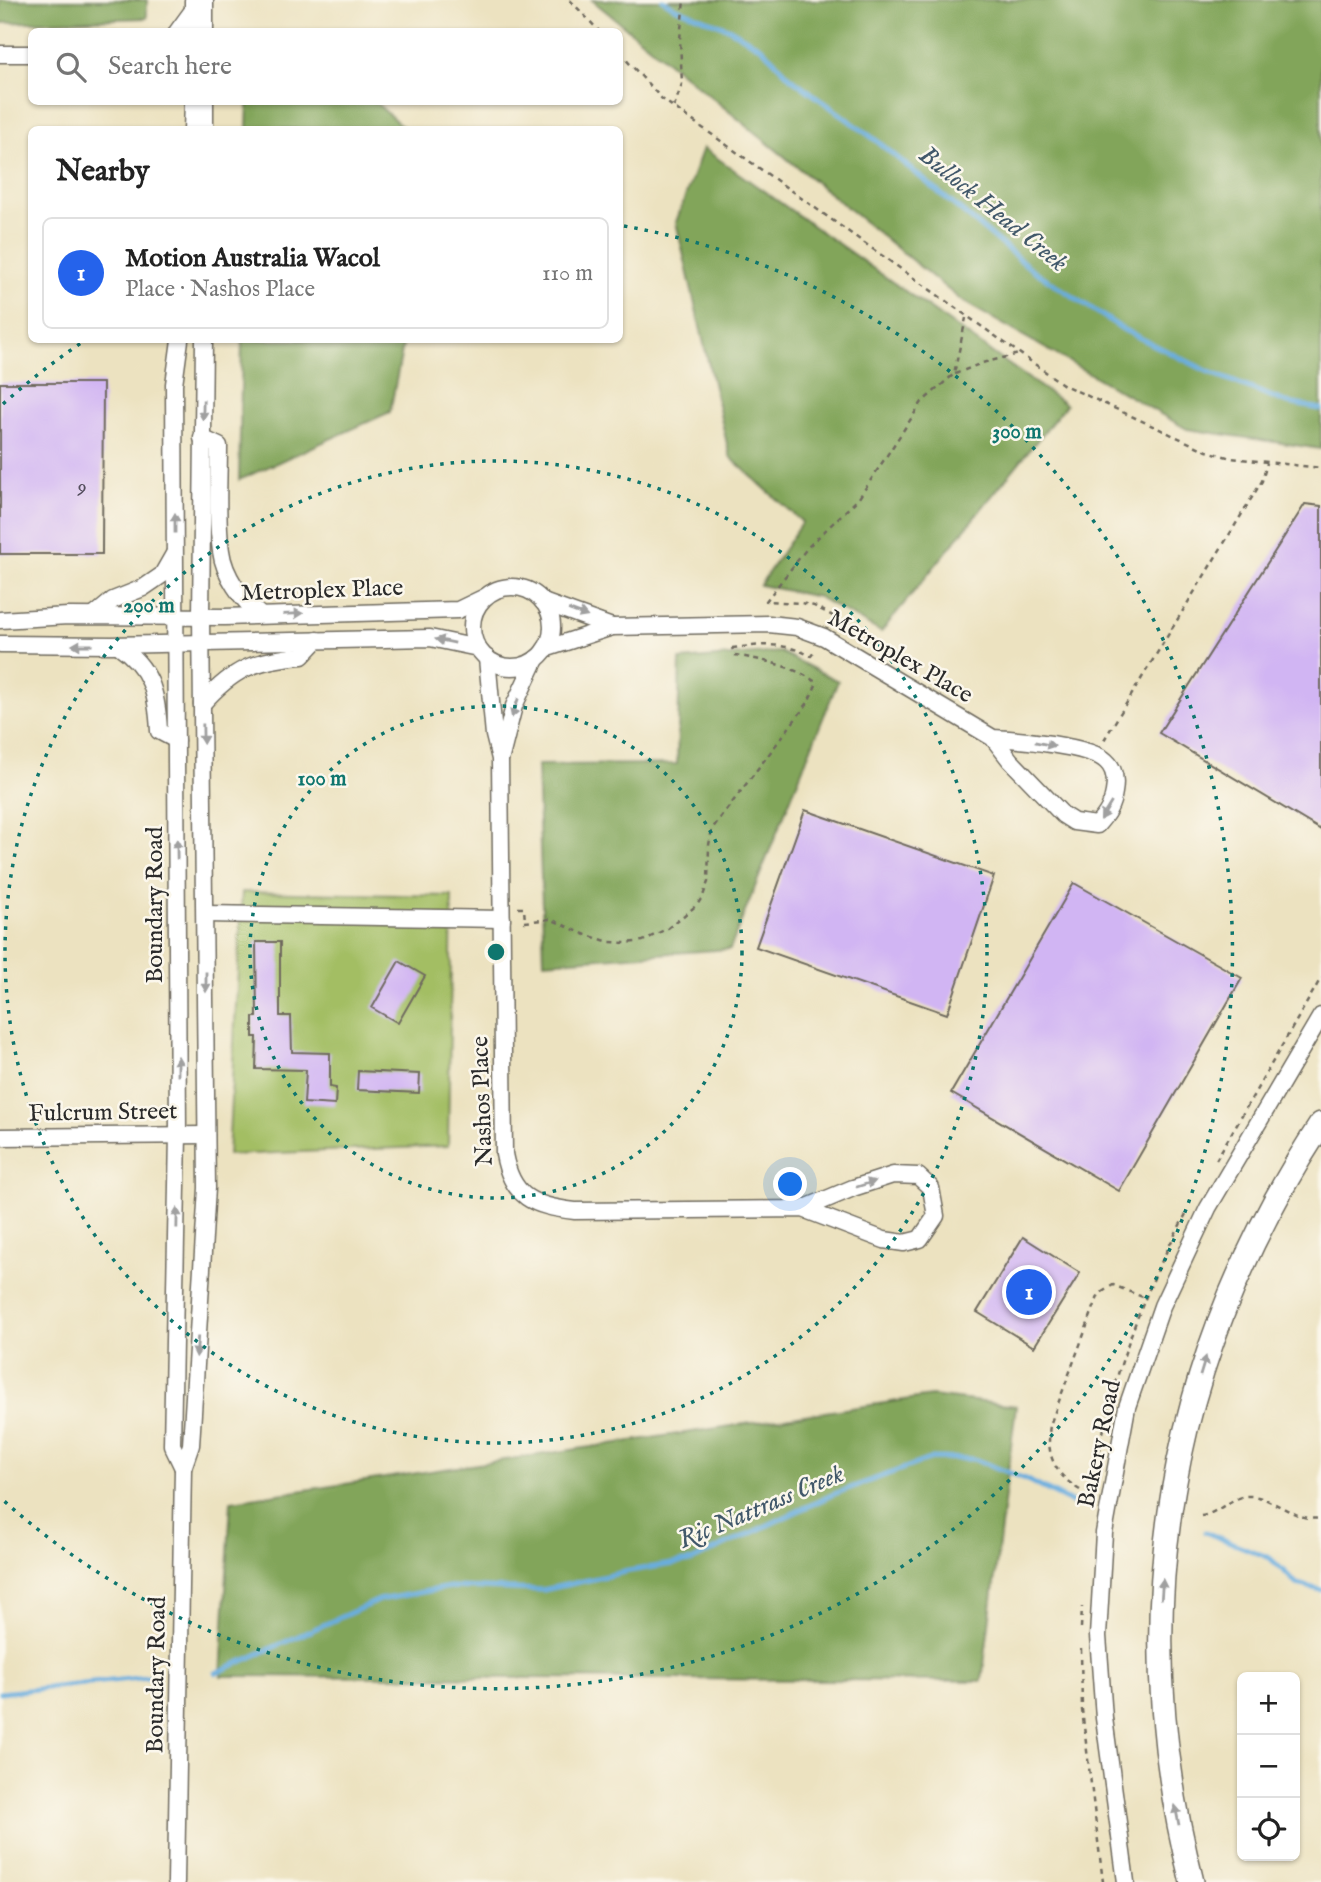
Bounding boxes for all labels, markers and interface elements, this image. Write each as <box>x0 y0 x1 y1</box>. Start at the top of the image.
search box <box>28 28 623 105</box>
icon: search <box>52 48 90 86</box>
text: Search here <box>108 50 232 83</box>
water label: Bullock Head Creek <box>912 139 1075 280</box>
text: Nearby <box>56 153 149 191</box>
text: Motion Australia Wacol <box>125 242 380 275</box>
text: 1 <box>77 259 85 288</box>
text: 110 m <box>542 259 593 288</box>
text: Place · Nashos Place <box>125 275 315 304</box>
one-way arrow <box>197 399 209 421</box>
text: 300 m <box>992 419 1042 446</box>
house number: 9 <box>76 474 87 501</box>
one-way arrow <box>169 511 181 533</box>
street label: Metroplex Place <box>240 573 404 609</box>
text: 200 m <box>123 593 175 620</box>
street label: Metroplex Place <box>822 603 978 711</box>
one-way arrow <box>568 608 589 619</box>
one-way arrow <box>283 609 305 620</box>
one-way arrow <box>434 636 456 647</box>
one-way arrow <box>71 639 93 650</box>
one-way arrow <box>509 697 519 718</box>
one-way arrow <box>197 723 208 745</box>
one-way arrow <box>1034 738 1056 749</box>
text: 100 m <box>297 766 347 793</box>
one-way arrow <box>1100 802 1112 821</box>
street label: Boundary Road <box>140 826 171 984</box>
one-way arrow <box>171 837 183 859</box>
centre of rings <box>484 940 508 964</box>
one-way arrow <box>200 971 212 993</box>
street label: Nashos Place <box>465 1035 501 1167</box>
one-way arrow <box>172 1055 184 1077</box>
street label: Fulcrum Street <box>28 1096 178 1130</box>
your location <box>773 1167 807 1201</box>
one-way arrow <box>856 1178 877 1188</box>
one-way arrow <box>171 1207 182 1229</box>
pin: 1 <box>1006 1266 1052 1318</box>
one-way arrow <box>191 1336 202 1358</box>
one-way arrow <box>1199 1355 1209 1376</box>
street label: Bakery Road <box>1071 1377 1129 1511</box>
water label: Ric Nattrass Creek <box>673 1457 849 1557</box>
one-way arrow <box>1157 1578 1168 1600</box>
street label: Boundary Road <box>140 1596 174 1754</box>
map controls <box>1237 1672 1300 1861</box>
button: + <box>1237 1672 1300 1735</box>
button: − <box>1237 1735 1300 1798</box>
button: locate <box>1237 1798 1300 1861</box>
one-way arrow <box>1171 1804 1182 1826</box>

